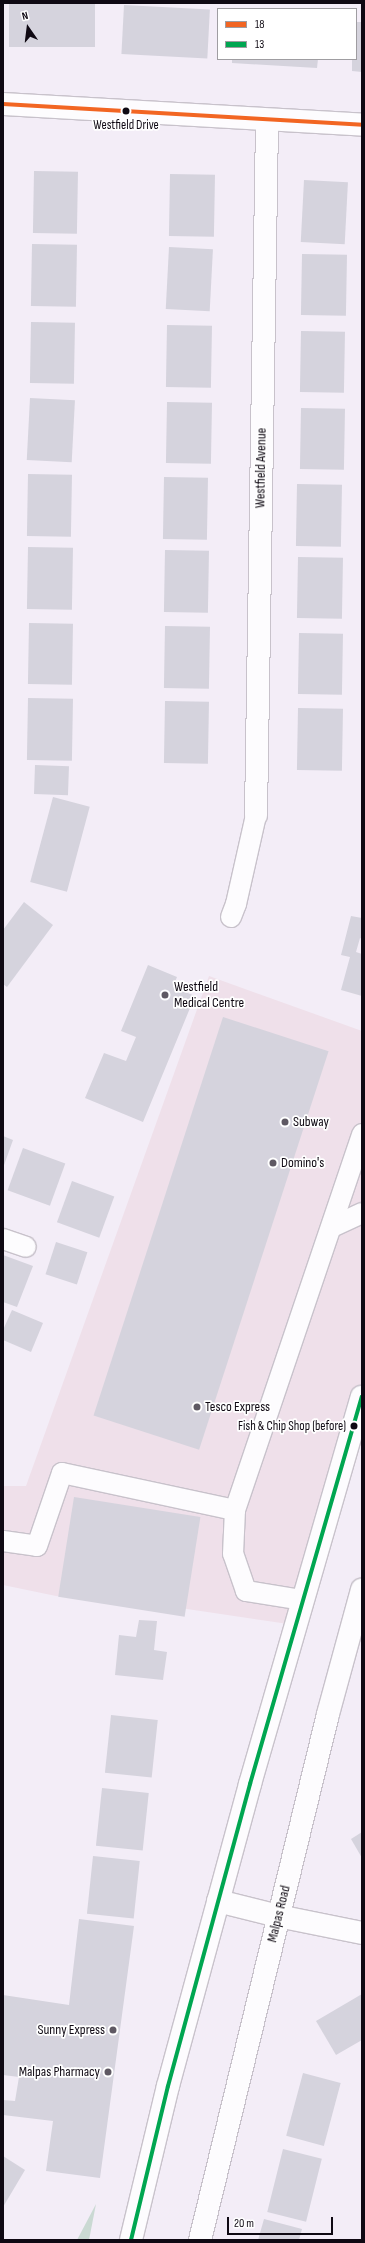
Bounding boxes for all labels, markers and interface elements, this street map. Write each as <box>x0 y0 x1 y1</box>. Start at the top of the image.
north arrow <box>8 8 48 48</box>
legend <box>217 8 357 60</box>
text: N <box>21 9 29 23</box>
text: 18 <box>255 17 264 32</box>
text: 13 <box>255 37 264 52</box>
marker: Westfield Drive <box>121 106 131 116</box>
place label: Westfield Drive <box>93 117 159 133</box>
street label: Westfield Avenue <box>252 428 270 508</box>
place label: Westfield Medical Centre <box>174 979 244 1012</box>
marker: Westfield Medical Centre <box>159 989 171 1001</box>
place label: Subway <box>293 1114 329 1130</box>
marker: Subway <box>280 1117 290 1127</box>
place label: Domino's <box>281 1155 324 1171</box>
marker: Domino's <box>268 1158 278 1168</box>
place label: Tesco Express <box>205 1399 270 1415</box>
marker: Tesco Express <box>192 1402 202 1412</box>
place label: Fish & Chip Shop (before) <box>238 1418 346 1434</box>
marker: Fish & Chip Shop (before) <box>349 1421 359 1431</box>
street label: Malpas Road <box>264 1884 294 1944</box>
place label: Sunny Express <box>37 2022 105 2038</box>
marker: Sunny Express <box>108 2025 118 2035</box>
place label: Malpas Pharmacy <box>19 2064 100 2080</box>
marker: Malpas Pharmacy <box>103 2067 113 2077</box>
scale bar <box>229 2209 335 2235</box>
text: 20 m <box>234 2216 254 2231</box>

